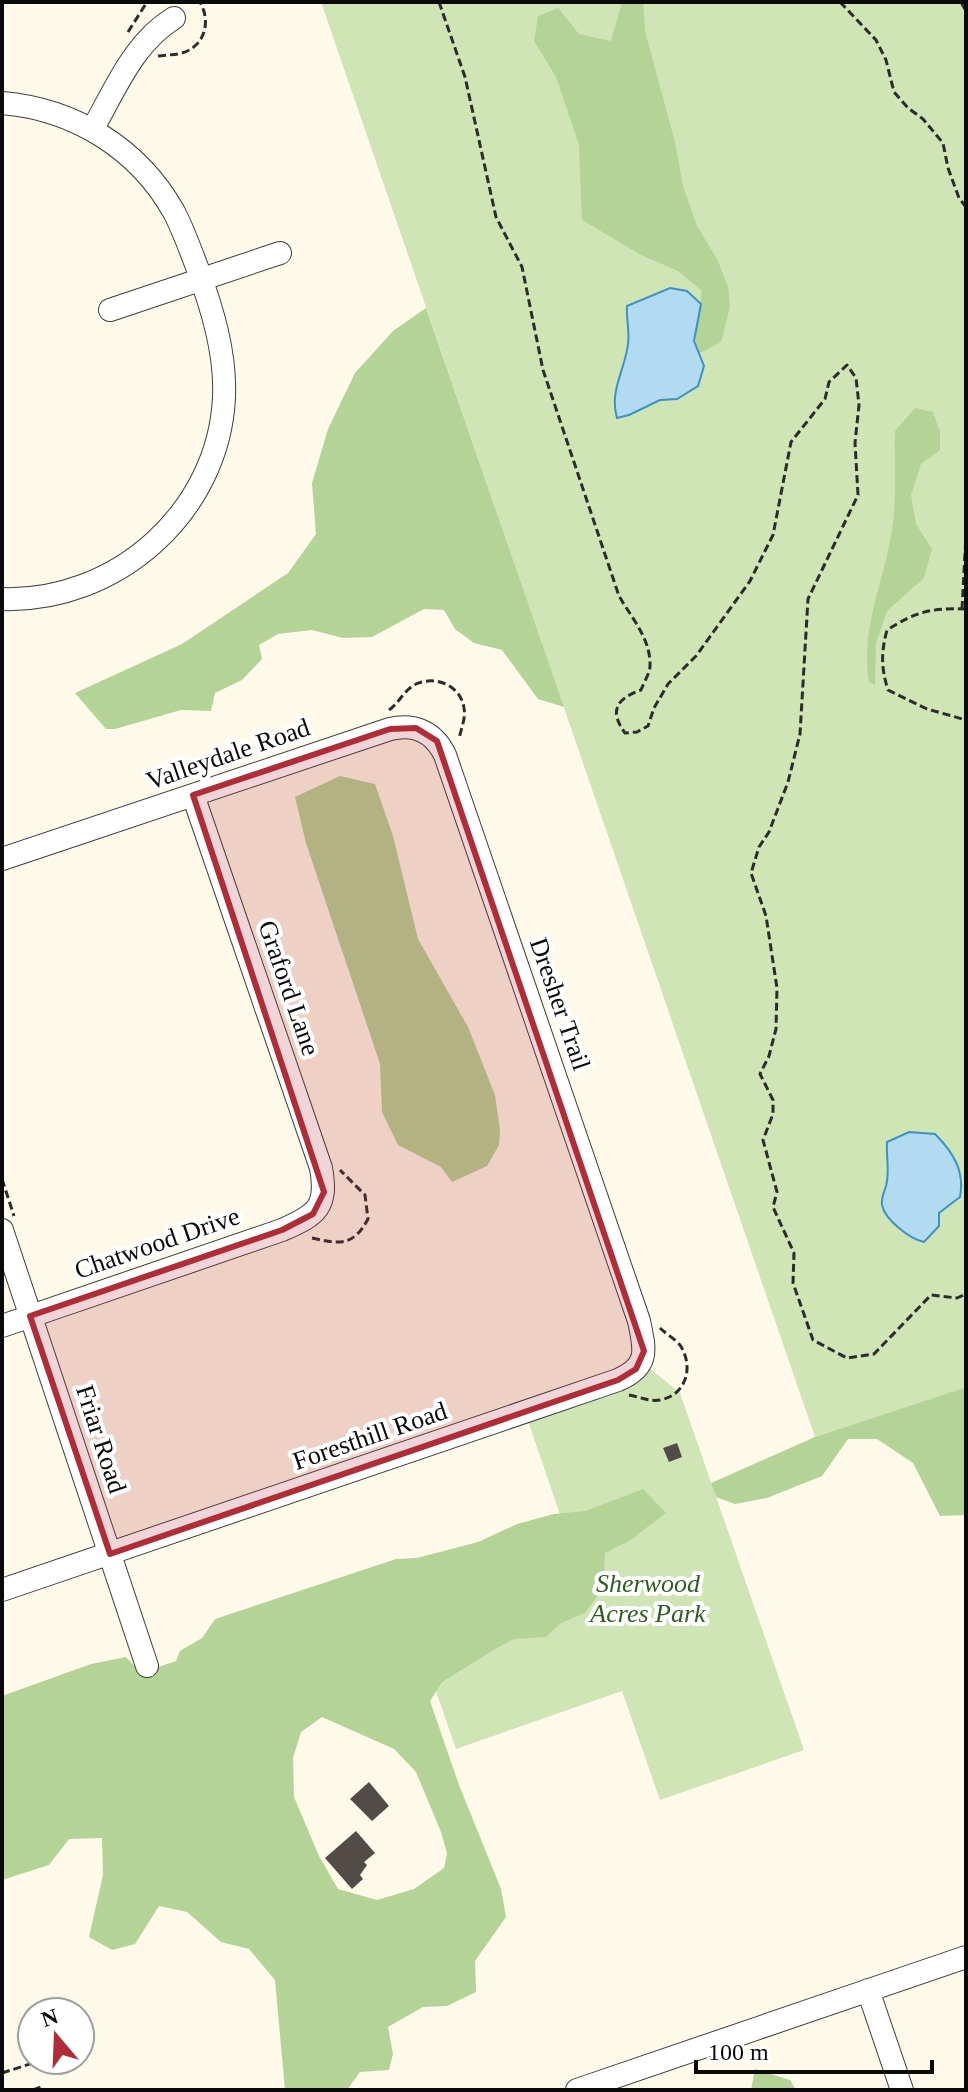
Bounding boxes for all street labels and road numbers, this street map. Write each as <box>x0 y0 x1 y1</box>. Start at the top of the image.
street label: Valleydale Road <box>142 712 314 796</box>
street label: Graford Lane <box>252 917 326 1059</box>
street label: Dresher Trail <box>524 934 596 1074</box>
street label: Chatwood Drive <box>71 1201 243 1285</box>
street label: Friar Road <box>70 1381 132 1497</box>
street label: Foresthill Road <box>289 1396 451 1476</box>

